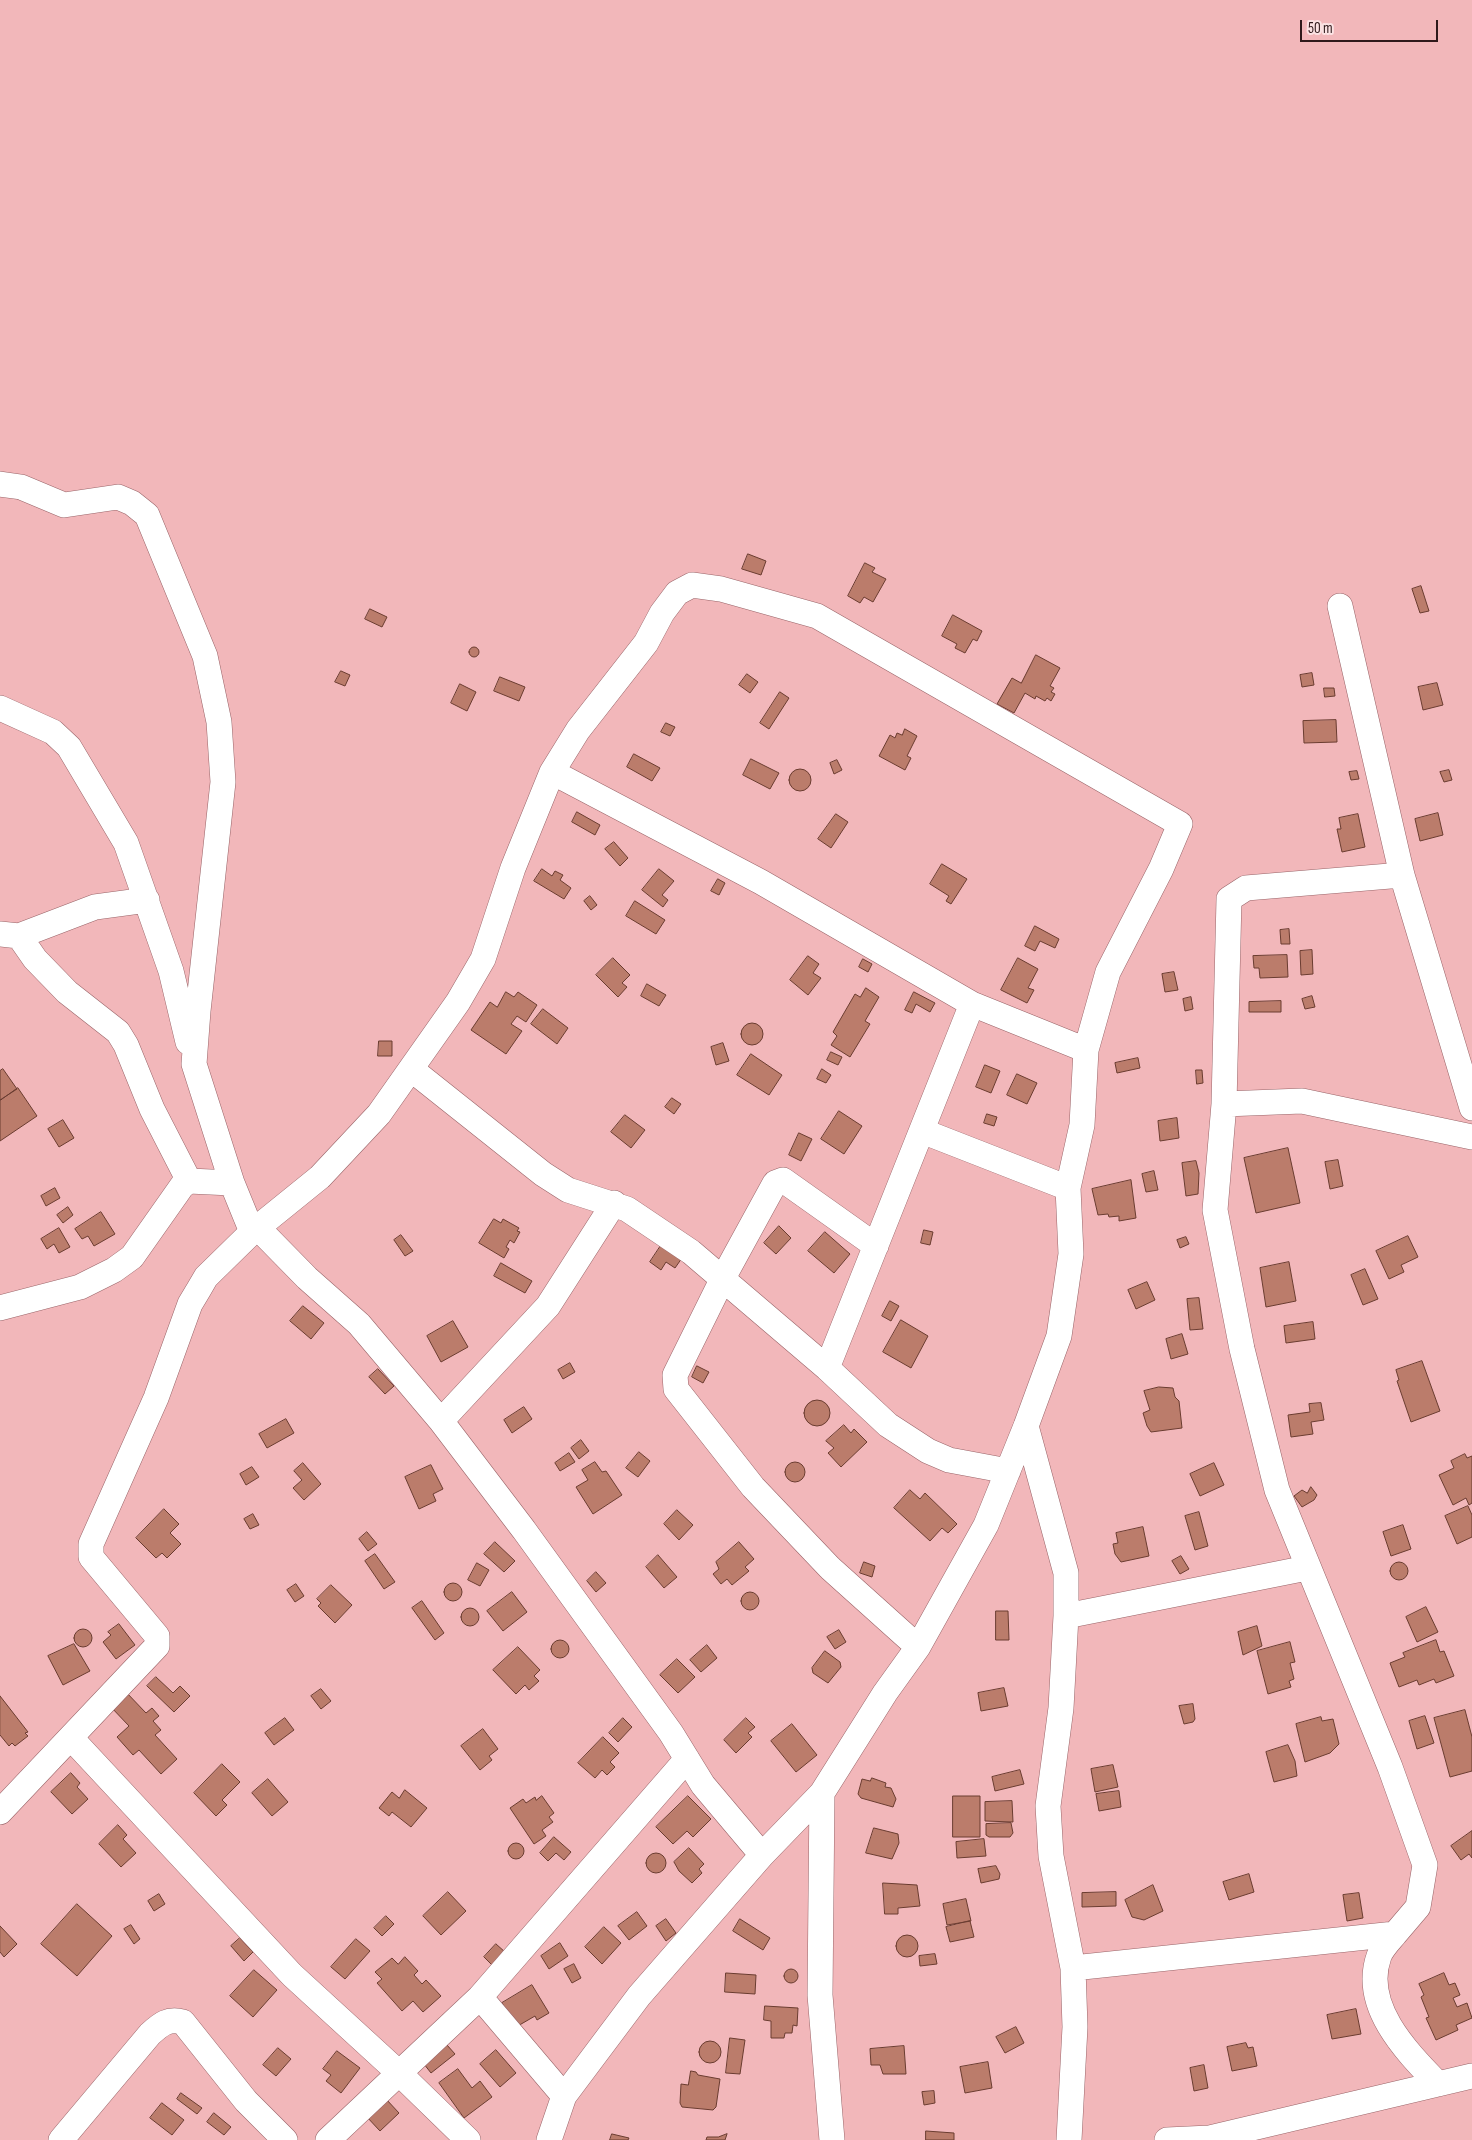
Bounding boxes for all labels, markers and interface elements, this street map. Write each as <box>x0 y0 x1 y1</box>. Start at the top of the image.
scale bar <box>1302 10 1440 42</box>
text: 50 m <box>1308 19 1333 38</box>

